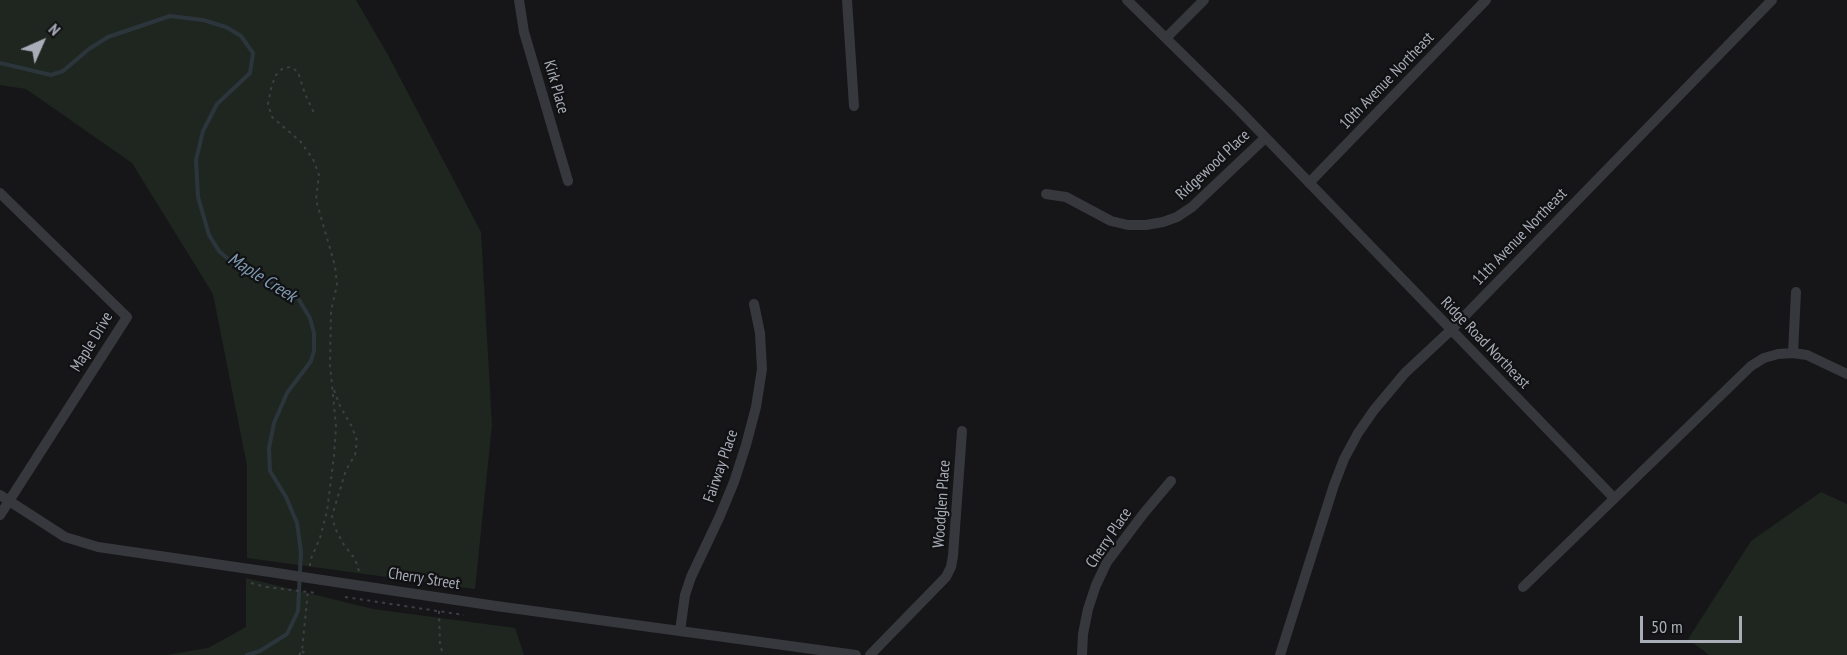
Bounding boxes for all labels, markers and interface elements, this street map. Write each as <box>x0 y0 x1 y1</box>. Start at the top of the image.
north arrow <box>12 12 72 72</box>
text: N <box>45 19 65 39</box>
street label: 10th Avenue Northeast <box>1336 28 1438 134</box>
street label: Kirk Place <box>539 58 573 116</box>
street label: Ridgewood Place <box>1172 126 1254 204</box>
street label: 11th Avenue Northeast <box>1469 184 1571 290</box>
water label: Maple Creek <box>224 249 300 307</box>
street label: Ridge Road Northeast <box>1436 293 1534 393</box>
street label: Maple Drive <box>67 309 117 375</box>
street label: Fairway Place <box>700 427 742 505</box>
street label: Woodglen Place <box>929 459 955 549</box>
street label: Cherry Place <box>1082 504 1136 572</box>
street label: Cherry Street <box>387 564 461 594</box>
scale bar <box>1643 604 1745 642</box>
text: 50 m <box>1651 615 1683 638</box>

